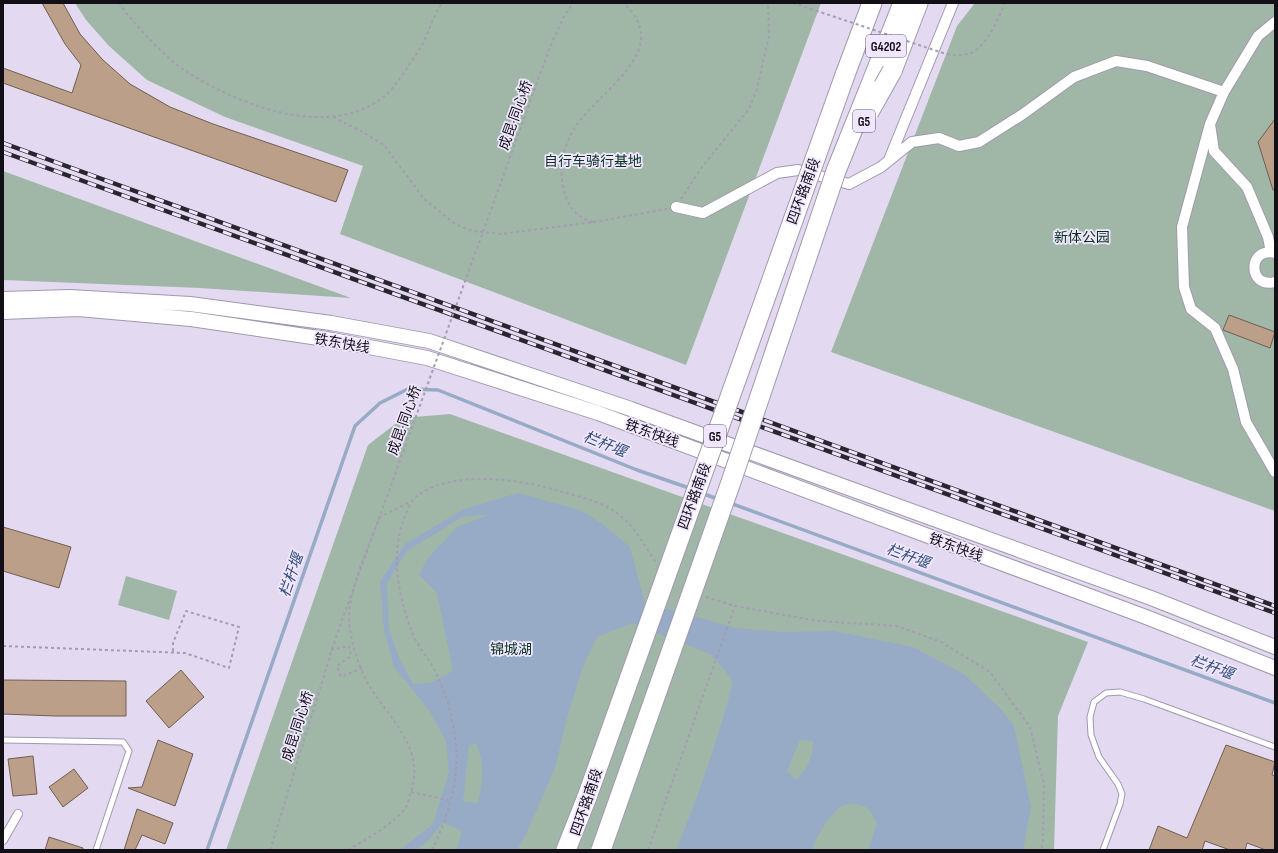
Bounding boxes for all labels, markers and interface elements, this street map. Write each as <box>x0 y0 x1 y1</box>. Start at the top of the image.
road number: G4202 <box>866 35 906 57</box>
street label: 成昆·同心桥 <box>495 78 536 152</box>
road number: G5 <box>853 110 875 132</box>
park label: 自行车骑行基地 <box>544 153 642 170</box>
street label: 四环路南段 <box>784 155 823 227</box>
park label: 新体公园 <box>1054 229 1110 246</box>
street label: 铁东快线 <box>313 330 371 357</box>
street label: 成昆·同心桥 <box>384 383 425 457</box>
street label: 铁东快线 <box>623 416 681 451</box>
road number: G5 <box>704 425 726 447</box>
water label: 栏杆堰 <box>580 427 632 463</box>
street label: 四环路南段 <box>675 460 714 532</box>
street label: 铁东快线 <box>927 530 985 565</box>
water label: 栏杆堰 <box>883 540 935 574</box>
water label: 栏杆堰 <box>275 548 309 600</box>
park label: 锦城湖 <box>490 641 532 658</box>
water label: 栏杆堰 <box>1187 651 1239 685</box>
street label: 成昆·同心桥 <box>278 689 317 763</box>
street label: 四环路南段 <box>567 766 606 838</box>

